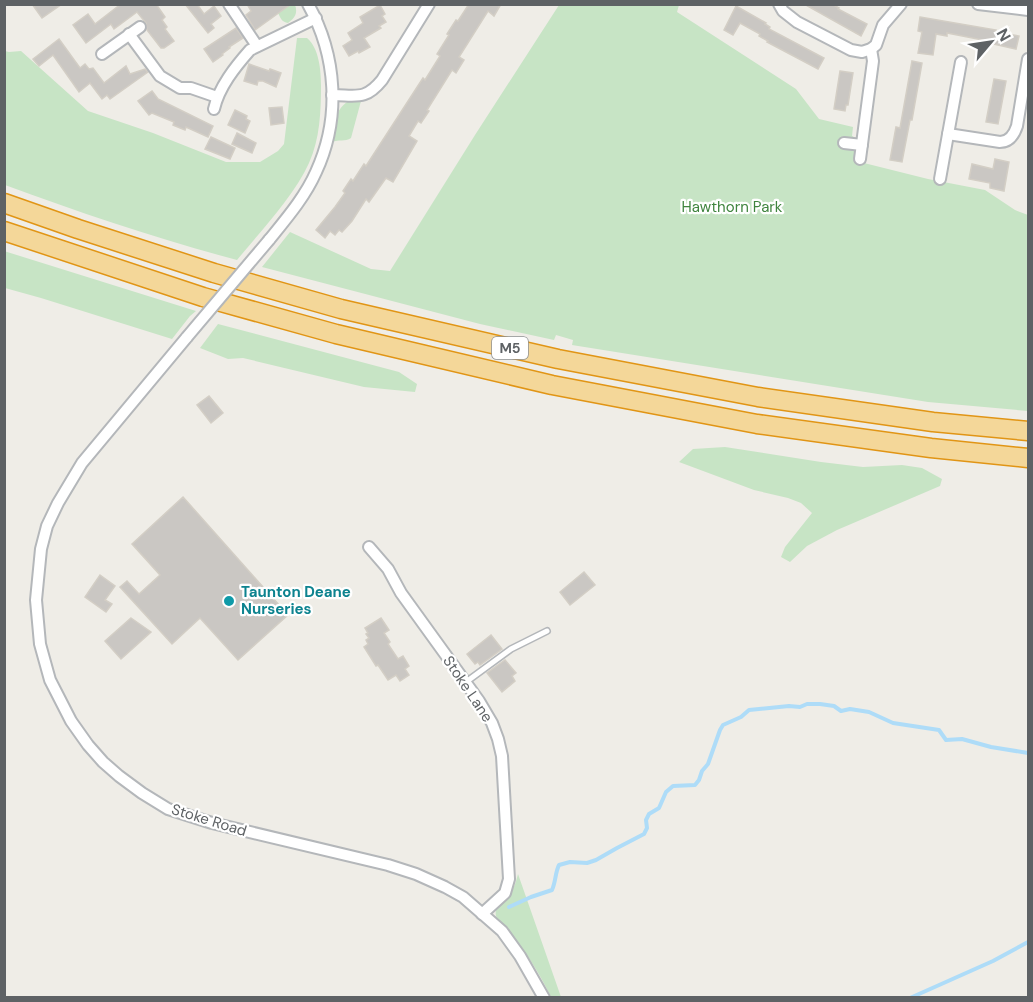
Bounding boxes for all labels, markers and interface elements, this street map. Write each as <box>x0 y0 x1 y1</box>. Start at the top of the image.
north arrow <box>961 12 1021 72</box>
text: N <box>992 25 1016 45</box>
park label: Hawthorn Park <box>682 197 783 217</box>
road number: M5 <box>492 337 528 359</box>
place label: Taunton Deane Nurseries <box>241 582 351 619</box>
marker: Taunton Deane Nurseries <box>222 594 236 608</box>
street label: Stoke Lane <box>438 652 498 726</box>
street label: Stoke Road <box>169 799 249 841</box>

